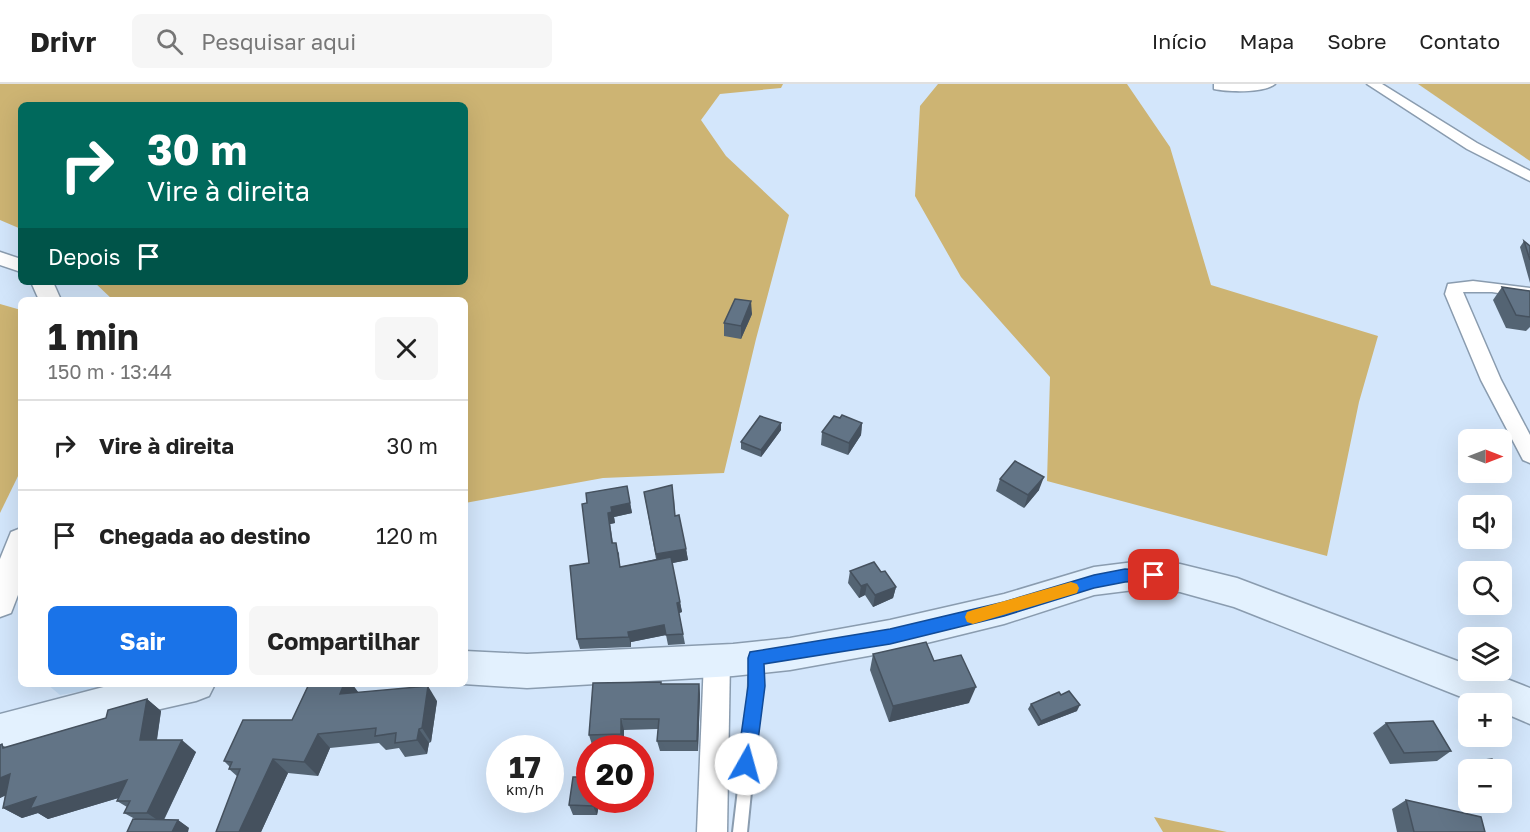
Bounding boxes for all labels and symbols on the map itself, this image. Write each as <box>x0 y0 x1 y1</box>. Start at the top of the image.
north arrow <box>1458 429 1512 483</box>
pin <box>1128 549 1179 600</box>
position arrow <box>714 732 778 796</box>
speed limit sign: 20 <box>576 735 654 813</box>

